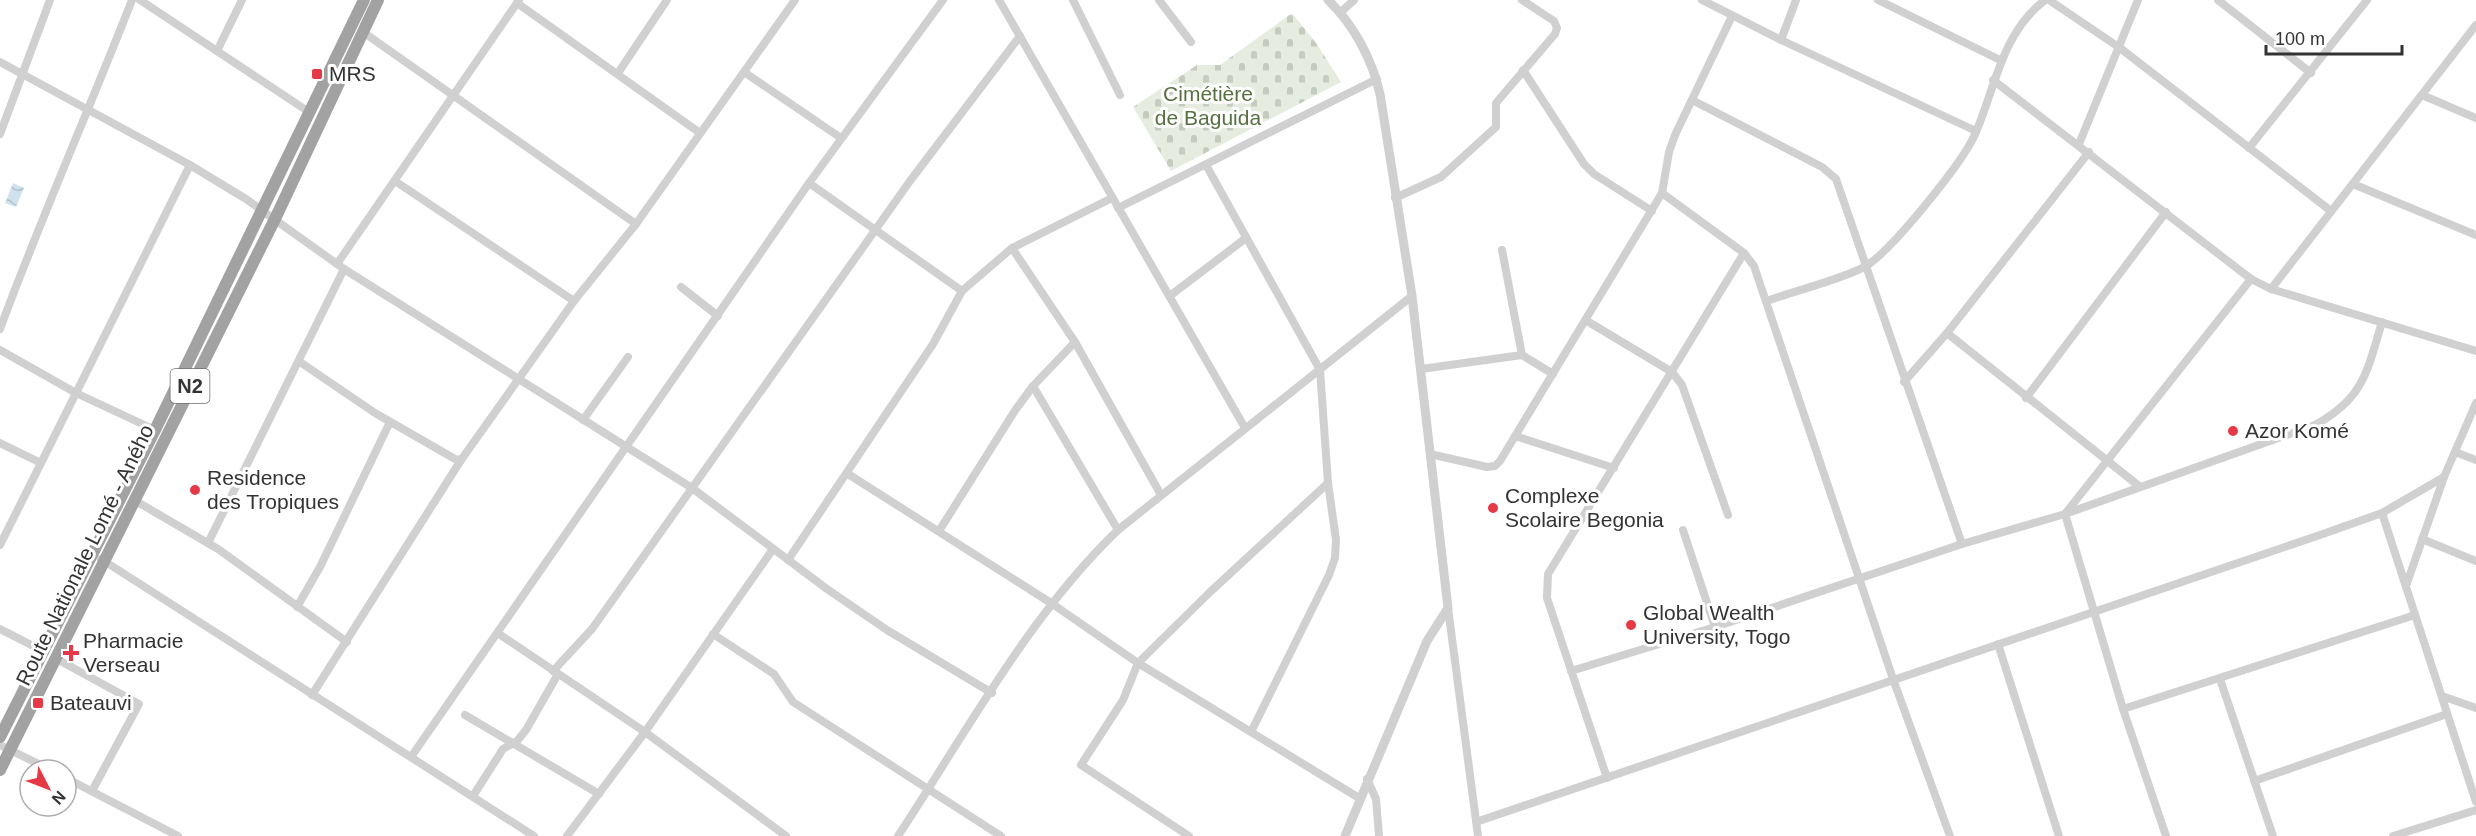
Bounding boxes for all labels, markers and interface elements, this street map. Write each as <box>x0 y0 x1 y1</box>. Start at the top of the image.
scale bar <box>2266 18 2402 56</box>
text: 100 m <box>2275 29 2325 49</box>
place label: MRS <box>329 62 376 85</box>
marker: MRS <box>310 67 324 81</box>
park label: Cimétière de Baguida <box>1155 82 1261 129</box>
road number: N2 <box>170 369 210 403</box>
place label: Azor Komé <box>2245 419 2349 442</box>
street label: Route Nationale Lomé - Aného <box>11 421 158 689</box>
marker: Azor Komé <box>2226 424 2240 438</box>
place label: Residence des Tropiques <box>207 466 339 513</box>
marker: Residence des Tropiques <box>188 483 202 497</box>
place label: Complexe Scolaire Begonia <box>1505 484 1664 531</box>
marker: Complexe Scolaire Begonia <box>1486 501 1500 515</box>
place label: Global Wealth University, Togo <box>1643 601 1790 648</box>
marker: Global Wealth University, Togo <box>1624 618 1638 632</box>
place label: Pharmacie Verseau <box>83 629 183 676</box>
marker: Pharmacie Verseau <box>64 646 78 660</box>
place label: Bateauvi <box>50 691 132 714</box>
marker: Bateauvi <box>31 696 45 710</box>
north arrow <box>18 758 78 818</box>
text: N <box>49 788 69 808</box>

